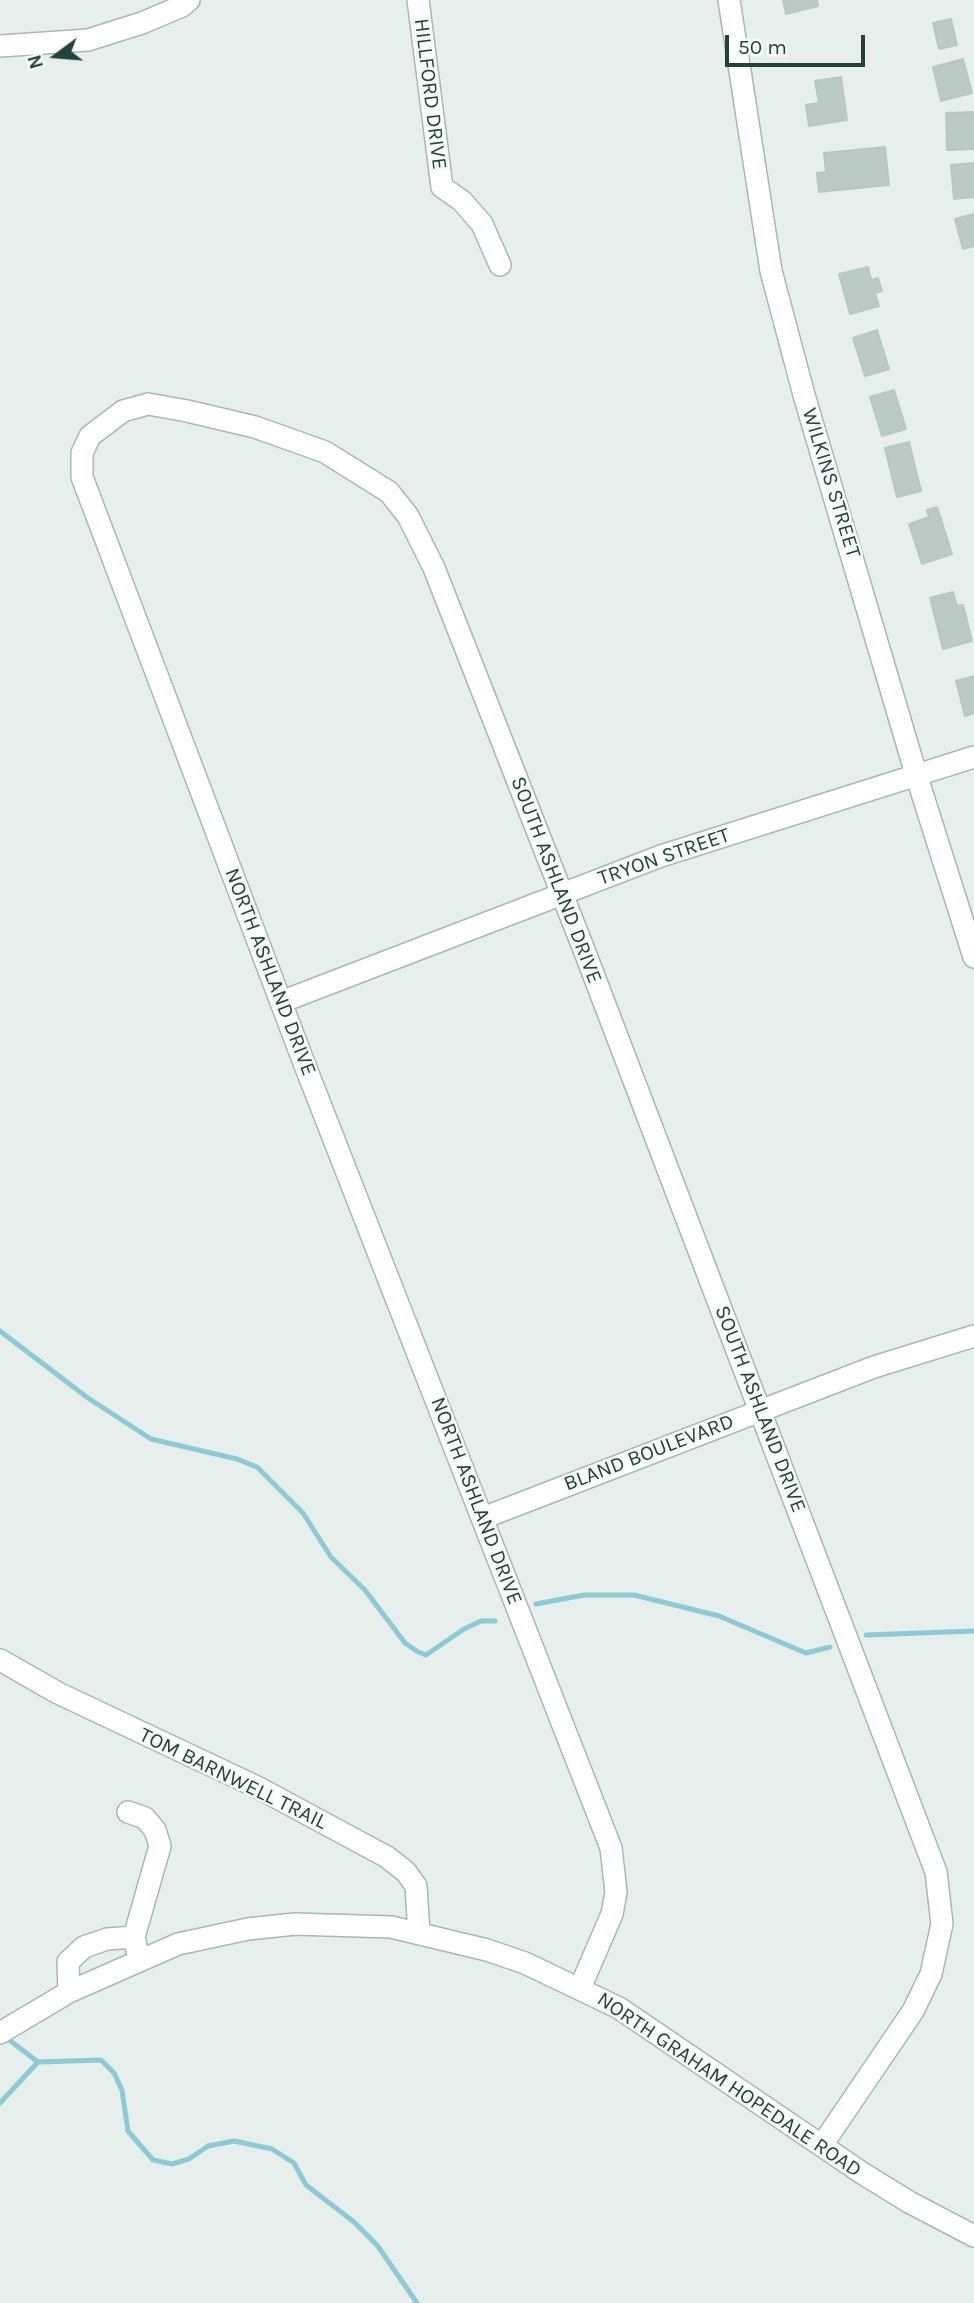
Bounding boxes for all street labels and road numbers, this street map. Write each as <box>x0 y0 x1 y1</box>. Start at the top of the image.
street label: HILLFORD DRIVE <box>408 17 452 171</box>
street label: WILKINS STREET <box>796 405 866 561</box>
street label: SOUTH ASHLAND DRIVE <box>505 773 607 987</box>
street label: TRYON STREET <box>595 823 733 891</box>
street label: NORTH ASHLAND DRIVE <box>219 865 321 1079</box>
street label: SOUTH ASHLAND DRIVE <box>709 1302 811 1516</box>
street label: NORTH ASHLAND DRIVE <box>425 1394 527 1608</box>
street label: BLAND BOULEVARD <box>560 1409 738 1497</box>
street label: TOM BARNWELL TRAIL <box>135 1723 331 1835</box>
street label: NORTH GRAHAM HOPEDALE ROAD <box>592 1987 866 2183</box>

